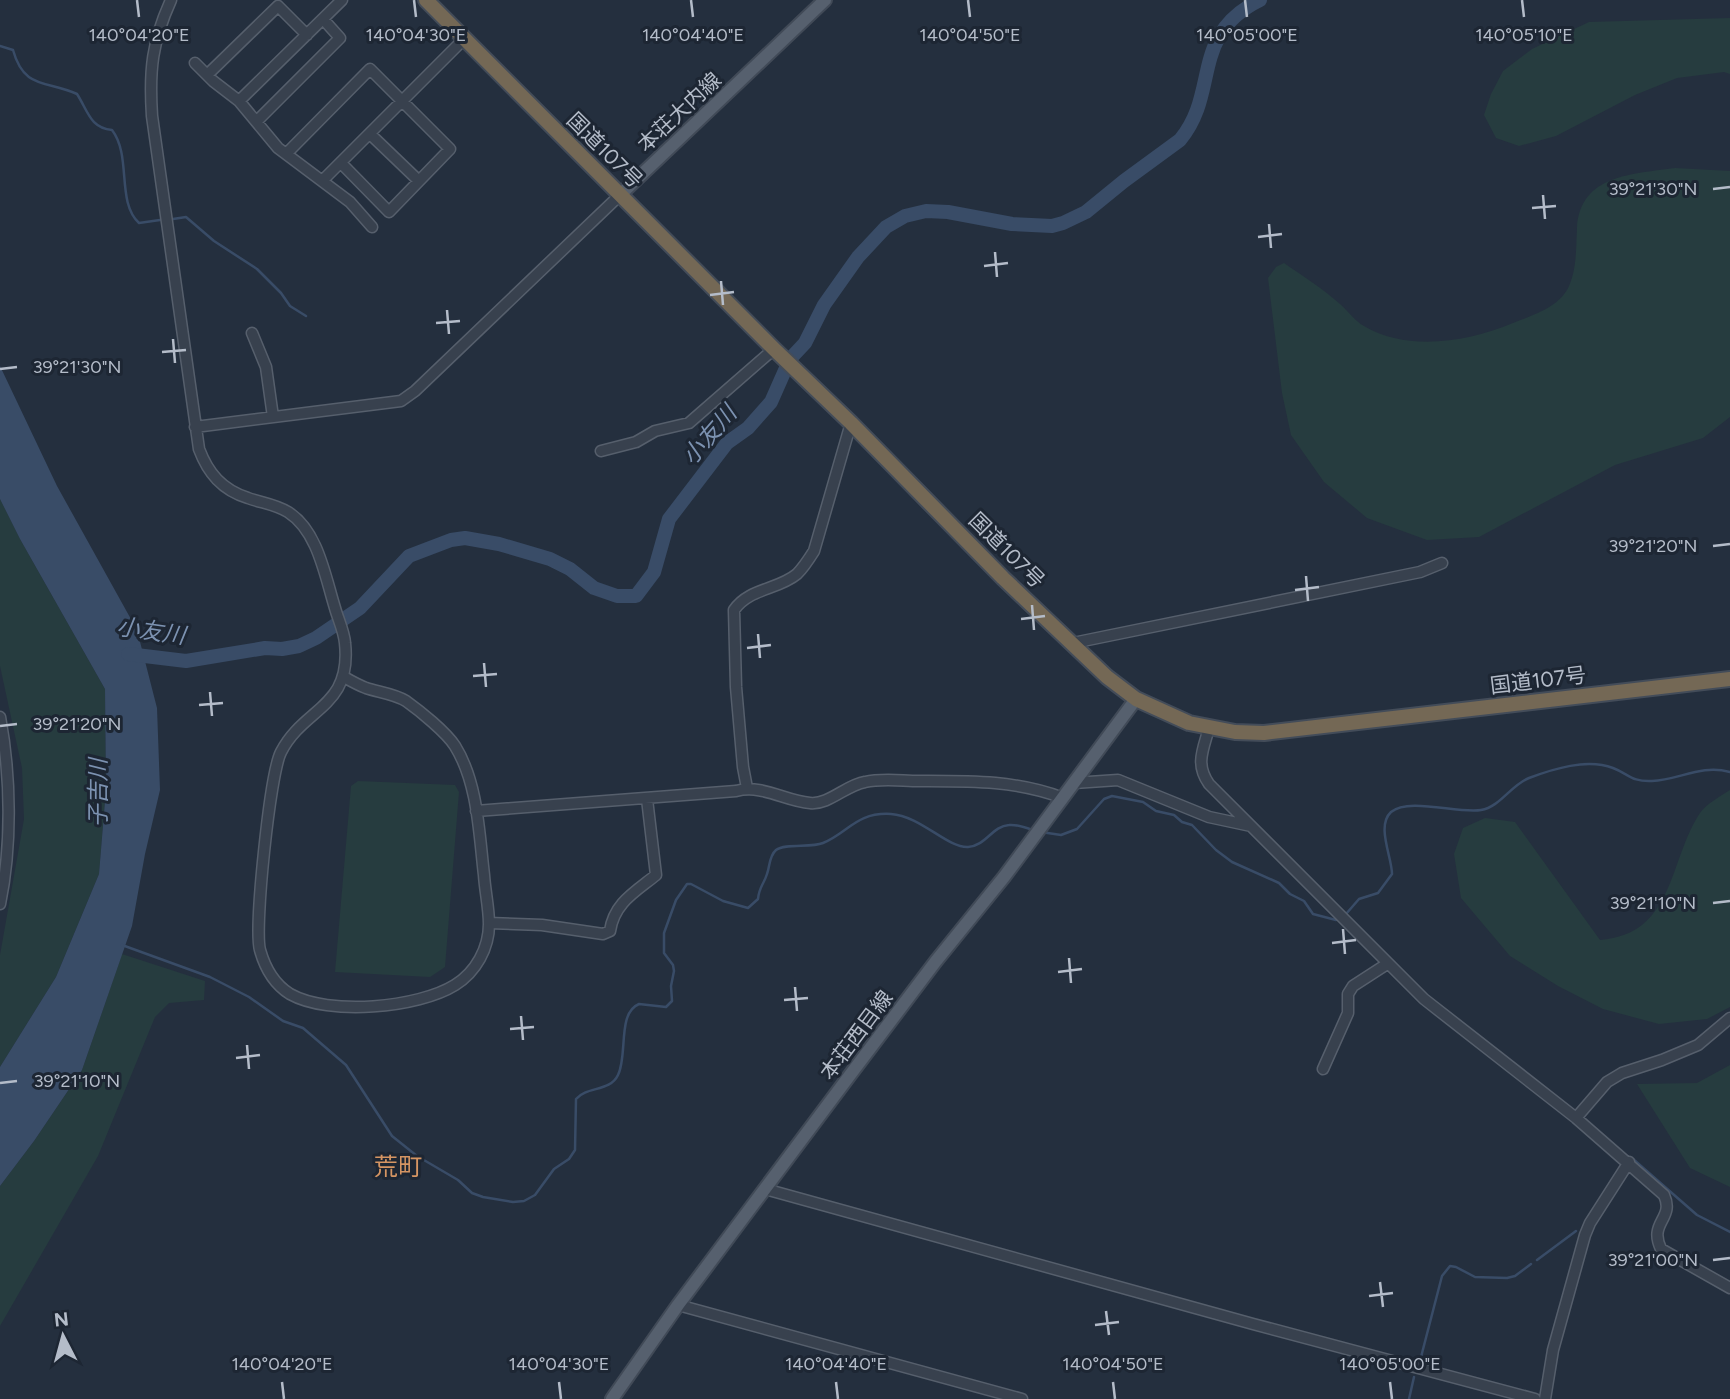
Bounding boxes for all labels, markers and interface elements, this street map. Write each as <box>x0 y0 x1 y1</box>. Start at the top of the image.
text: 140°04'20"E <box>88 24 190 46</box>
text: 140°04'30"E <box>366 24 466 46</box>
text: 140°04'40"E <box>642 24 744 46</box>
text: 140°04'50"E <box>919 24 1021 46</box>
text: 140°05'00"E <box>1196 24 1298 46</box>
text: 140°05'10"E <box>1475 24 1573 46</box>
street label: 本荘大内線 <box>632 67 726 157</box>
street label: 国道107号 <box>562 107 648 193</box>
text: 39°21'30"N <box>1609 178 1697 200</box>
text: 39°21'30"N <box>33 356 121 378</box>
water label: 小友川 <box>676 398 744 470</box>
street label: 国道107号 <box>964 507 1050 593</box>
text: 39°21'20"N <box>1608 535 1698 557</box>
water label: 小友川 <box>115 612 190 650</box>
street label: 国道107号 <box>1489 662 1587 698</box>
text: 39°21'20"N <box>32 713 122 735</box>
water label: 子吉川 <box>84 756 112 828</box>
text: 39°21'10"N <box>1610 892 1696 914</box>
street label: 本荘西目線 <box>814 986 898 1084</box>
text: 39°21'10"N <box>34 1070 120 1092</box>
district label: 荒町 <box>374 1152 422 1181</box>
text: 39°21'00"N <box>1608 1249 1698 1271</box>
north arrow <box>28 1301 98 1371</box>
text: N <box>53 1307 70 1332</box>
text: 140°04'20"E <box>231 1353 333 1375</box>
text: 140°04'30"E <box>509 1353 609 1375</box>
text: 140°04'40"E <box>785 1353 887 1375</box>
text: 140°04'50"E <box>1062 1353 1164 1375</box>
text: 140°05'00"E <box>1339 1353 1441 1375</box>

